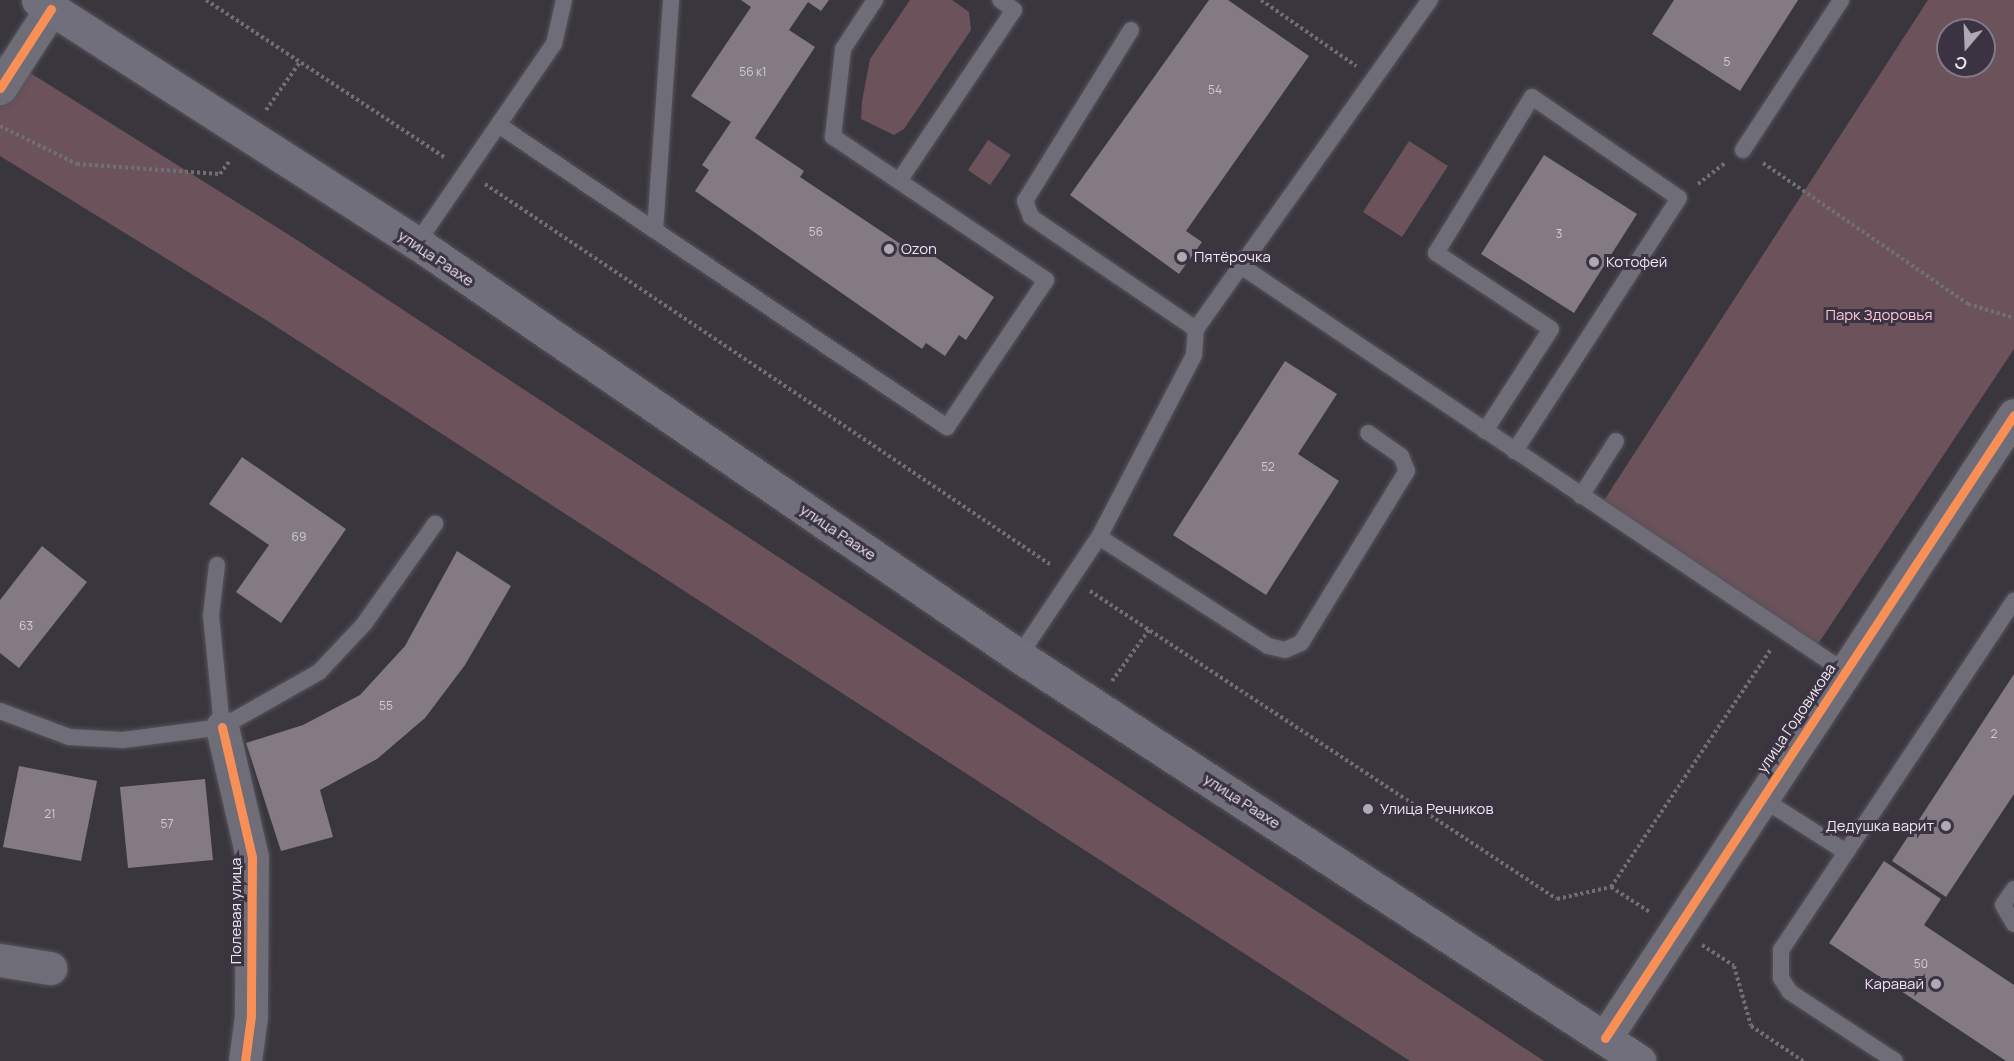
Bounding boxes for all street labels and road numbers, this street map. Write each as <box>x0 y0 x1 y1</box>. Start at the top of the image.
street label: улица Раахе <box>395 226 477 290</box>
street label: улица Раахе <box>797 500 879 564</box>
street label: улица Годовикова <box>1753 660 1839 776</box>
street label: улица Раахе <box>1200 770 1284 832</box>
street label: Полевая улица <box>227 858 245 964</box>

